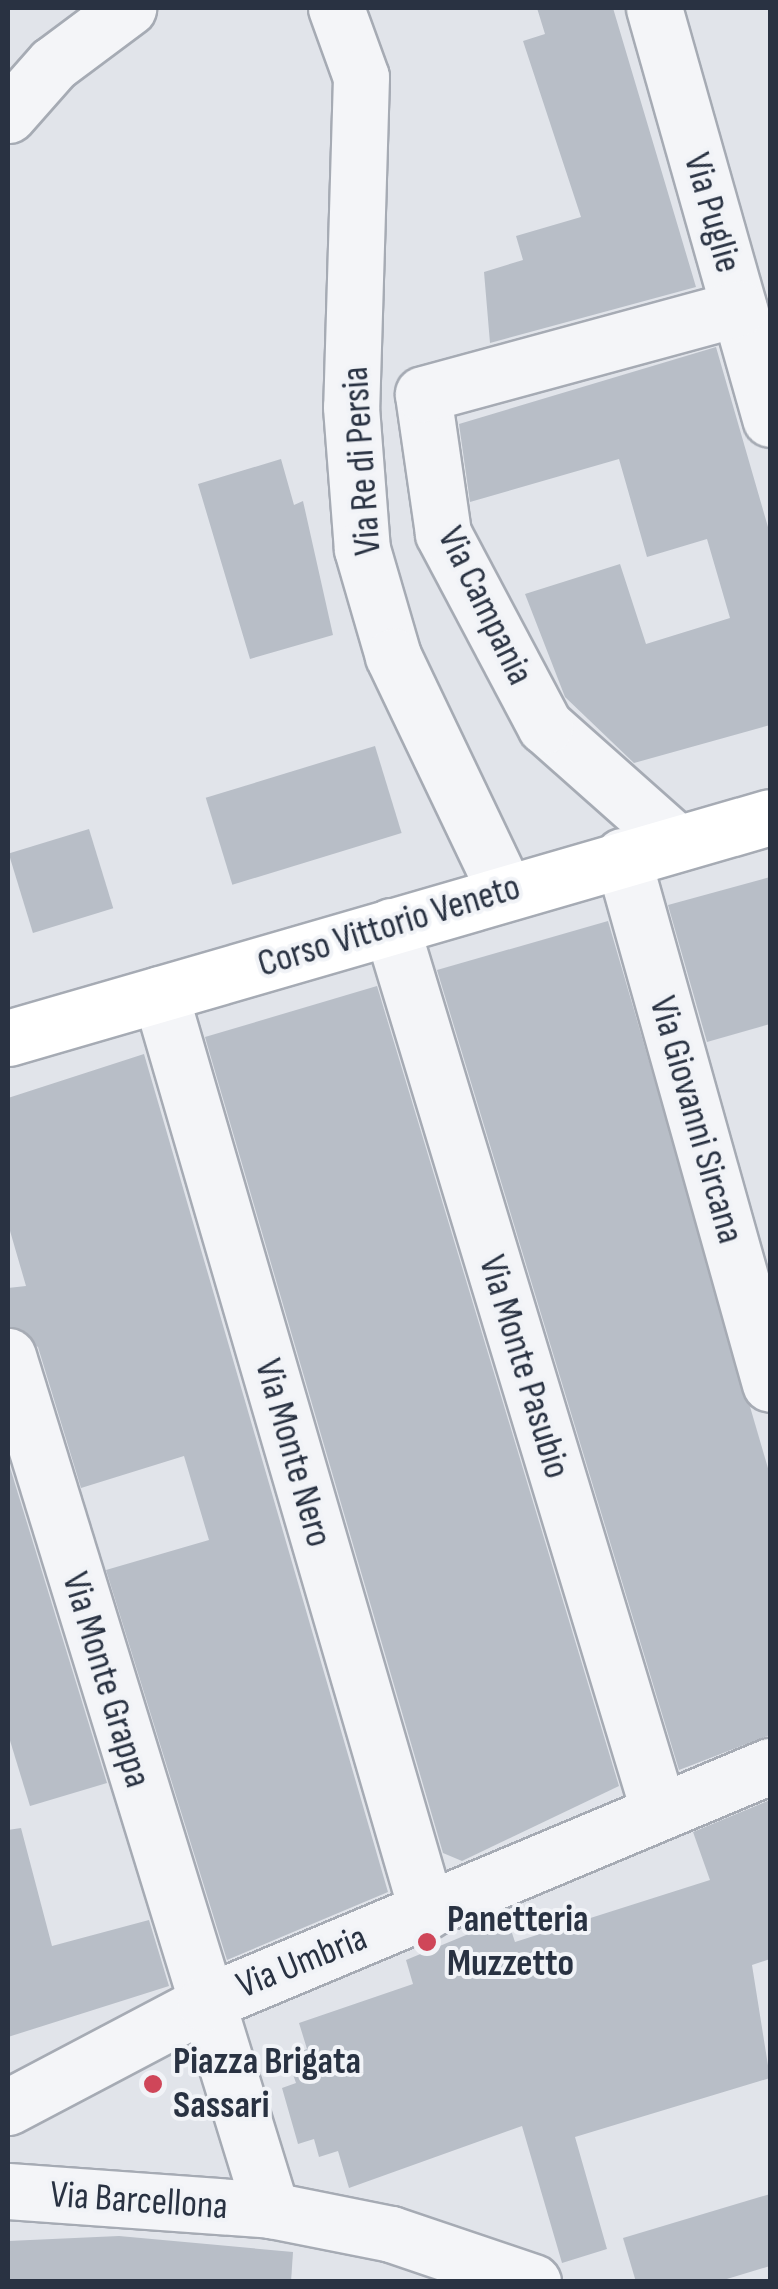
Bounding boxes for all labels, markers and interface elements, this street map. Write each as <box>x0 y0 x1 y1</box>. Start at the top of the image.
street label: Via Puglie <box>673 148 751 278</box>
street label: Via Re di Persia <box>333 365 391 557</box>
street label: Via Campania <box>427 520 543 692</box>
street label: Corso Vittorio Veneto <box>252 864 526 988</box>
street label: Via Giovanni Sircana <box>639 991 753 1249</box>
street label: Via Monte Pasubio <box>468 1250 580 1484</box>
street label: Via Monte Nero <box>244 1354 342 1552</box>
street label: Via Monte Grappa <box>52 1567 160 1793</box>
place label: Panetteria Muzzetto <box>447 1897 589 1986</box>
street label: Via Umbria <box>230 1915 374 2009</box>
marker: Panetteria Muzzetto <box>416 1931 438 1953</box>
place label: Piazza Brigata Sassari <box>173 2039 361 2128</box>
marker: Piazza Brigata Sassari <box>142 2073 164 2095</box>
street label: Via Barcellona <box>49 2172 229 2230</box>

